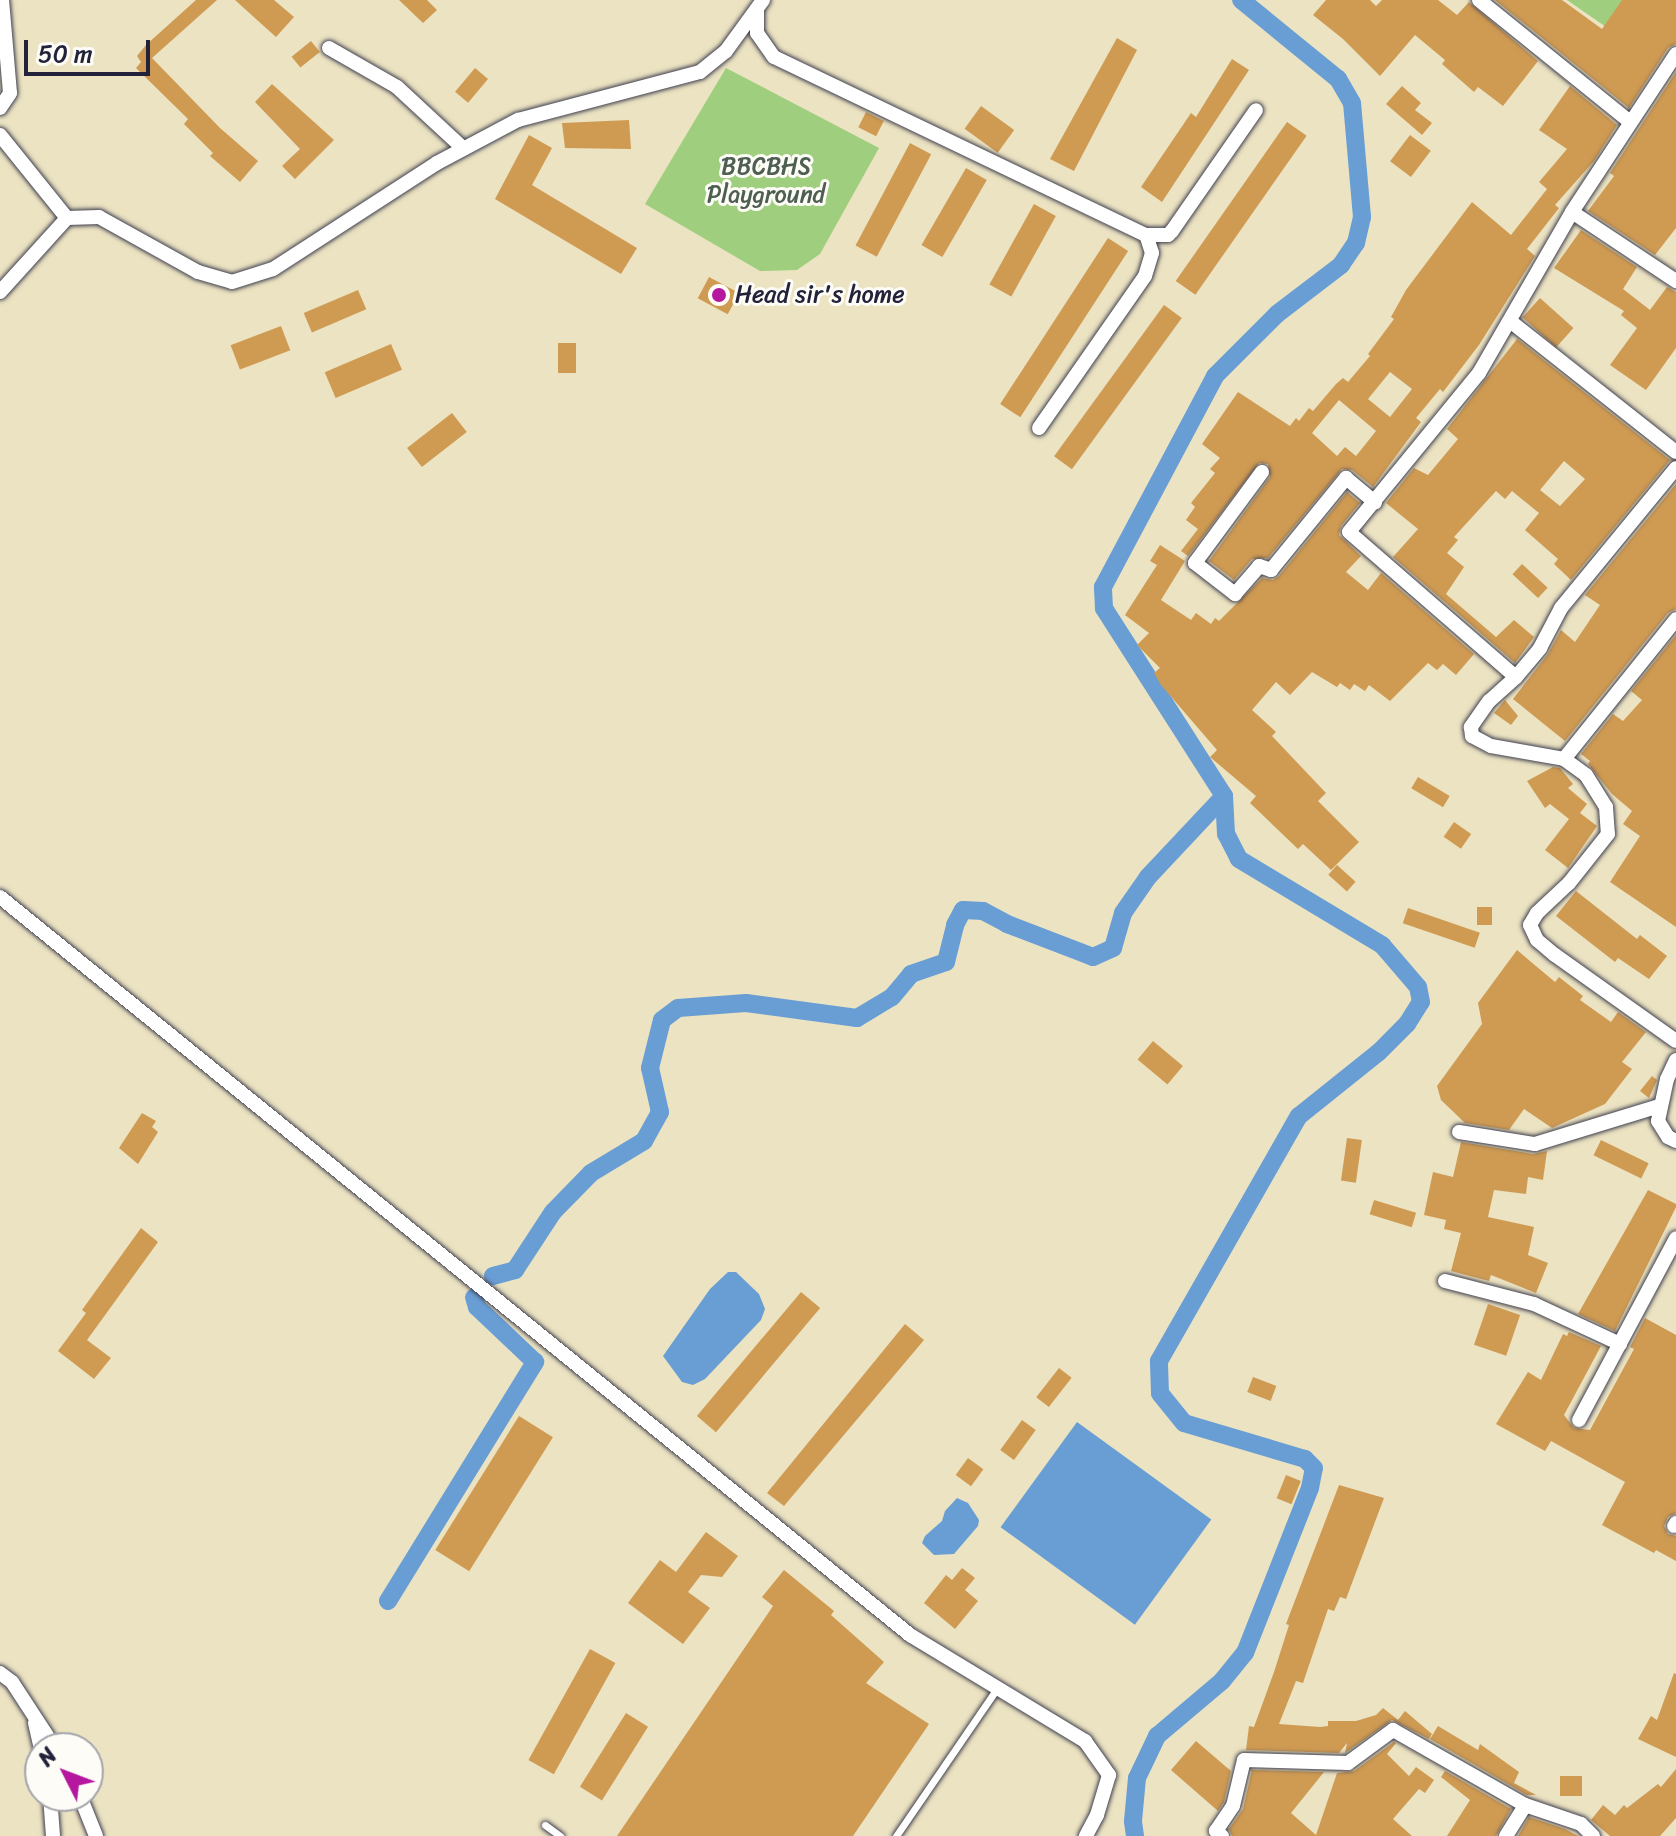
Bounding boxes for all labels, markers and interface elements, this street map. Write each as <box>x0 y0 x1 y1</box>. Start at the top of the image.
scale bar <box>28 24 154 74</box>
text: 50 m <box>38 33 93 75</box>
park label: BBCBHS Playground <box>707 153 825 209</box>
place label: Head sir's home <box>735 281 903 309</box>
marker: Head sir's home <box>710 286 728 304</box>
north arrow <box>24 1732 104 1812</box>
text: N <box>28 1738 67 1776</box>

